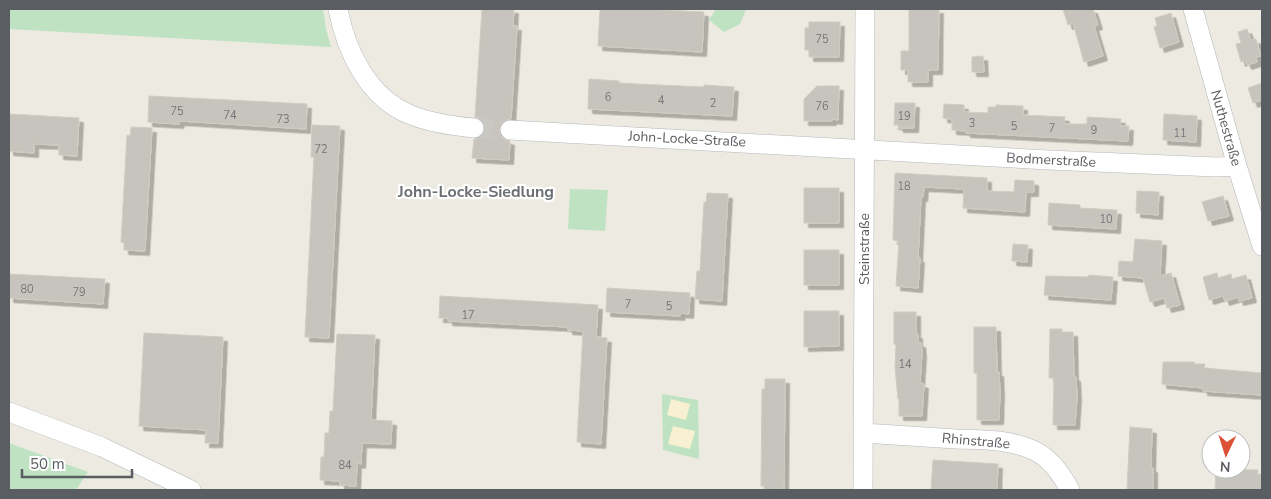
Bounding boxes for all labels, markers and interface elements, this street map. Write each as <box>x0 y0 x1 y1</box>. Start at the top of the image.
house number: 75 <box>815 32 829 47</box>
street label: Nuthestraße <box>1206 88 1246 168</box>
house number: 6 <box>605 90 612 105</box>
house number: 4 <box>658 93 665 108</box>
house number: 2 <box>710 96 716 111</box>
house number: 76 <box>815 99 829 114</box>
house number: 75 <box>170 104 184 119</box>
house number: 74 <box>223 108 237 123</box>
house number: 19 <box>897 109 911 124</box>
house number: 73 <box>276 112 290 127</box>
house number: 3 <box>969 116 975 131</box>
house number: 5 <box>1011 119 1018 134</box>
house number: 7 <box>1049 121 1055 136</box>
house number: 9 <box>1091 123 1097 138</box>
street label: John-Locke-Straße <box>627 126 746 152</box>
house number: 11 <box>1173 126 1187 141</box>
house number: 72 <box>314 142 328 157</box>
street label: Bodmerstraße <box>1006 148 1096 172</box>
house number: 18 <box>897 179 911 194</box>
district label: John-Locke-Siedlung <box>397 181 554 203</box>
house number: 10 <box>1099 212 1113 227</box>
street label: Steinstraße <box>855 213 874 285</box>
house number: 80 <box>20 282 34 297</box>
house number: 79 <box>72 285 86 300</box>
house number: 7 <box>625 297 631 312</box>
house number: 5 <box>666 299 673 314</box>
house number: 17 <box>461 308 475 323</box>
house number: 14 <box>898 357 912 372</box>
street label: Rhinstraße <box>941 429 1011 453</box>
north arrow <box>1201 429 1251 479</box>
scale bar <box>22 446 132 478</box>
text: 50 m <box>30 454 65 474</box>
text: N <box>1219 457 1231 476</box>
house number: 84 <box>338 458 352 473</box>

